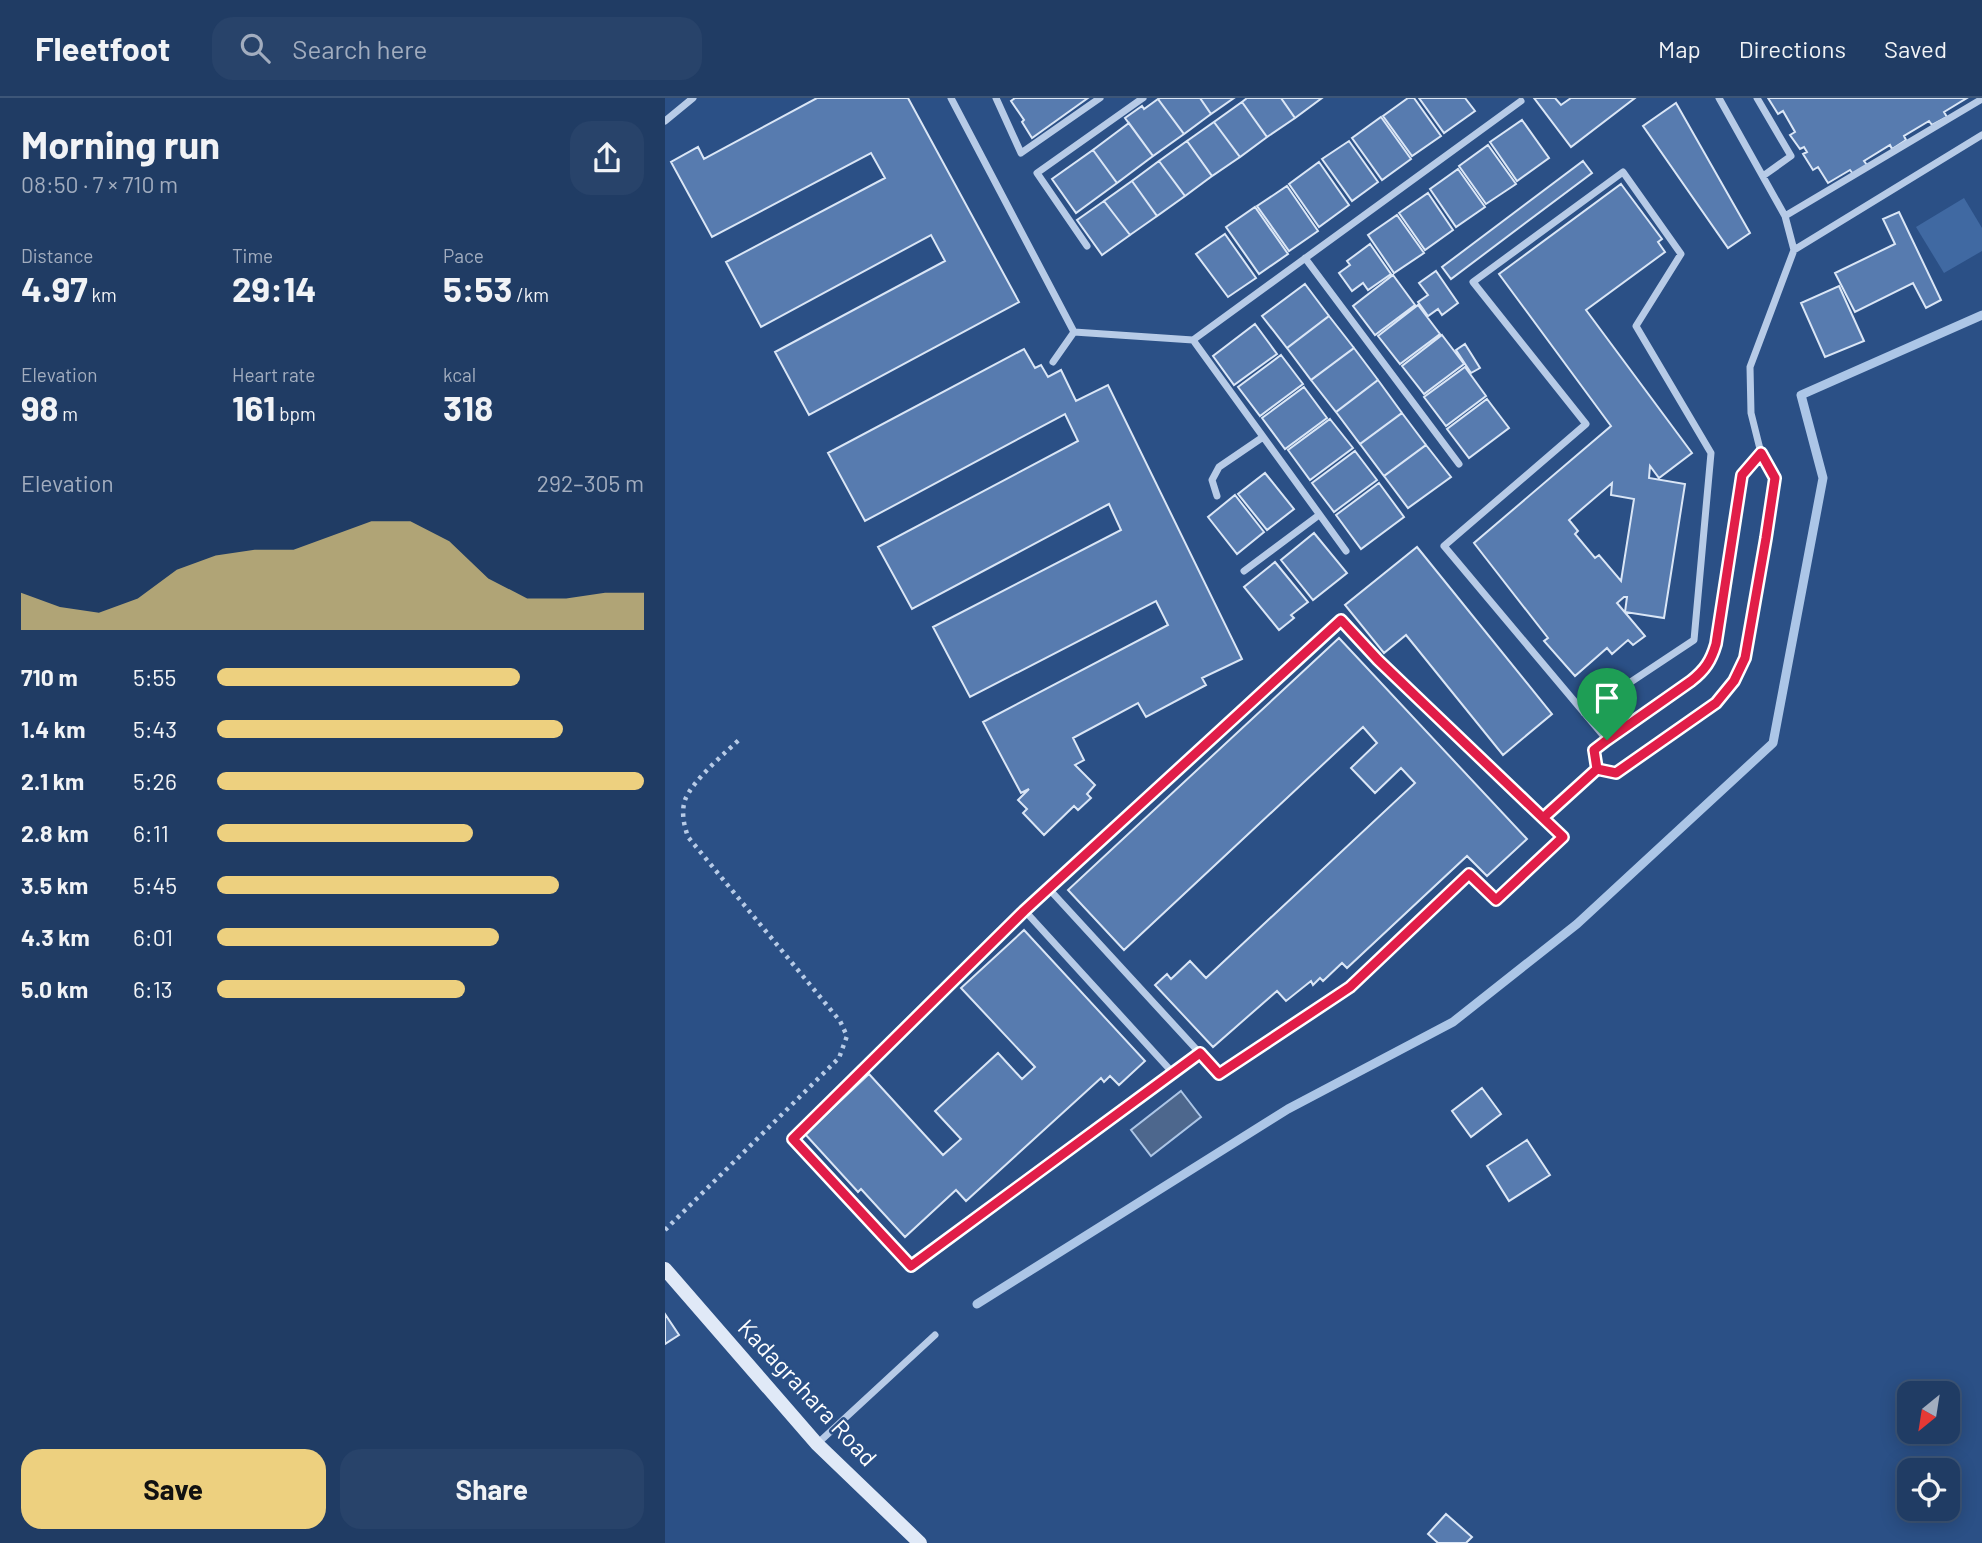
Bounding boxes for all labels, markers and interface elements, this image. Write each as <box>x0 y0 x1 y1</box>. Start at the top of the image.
search box <box>212 17 702 80</box>
text: Fleetfoot <box>35 28 170 68</box>
icon: search <box>236 29 274 67</box>
text: Search here <box>292 33 427 64</box>
text: Map <box>1658 34 1701 63</box>
text: Directions <box>1739 34 1846 63</box>
text: Saved <box>1884 34 1947 63</box>
text: Morning run <box>21 121 220 167</box>
button: share <box>570 121 644 195</box>
text: 08:50 · 7 × 710 m <box>21 170 178 198</box>
text: Distance <box>21 244 93 267</box>
text: Time <box>232 244 273 267</box>
text: Pace <box>443 244 484 267</box>
text: 4.97 <box>21 267 88 309</box>
text: 29:14 <box>232 267 317 309</box>
text: 5:53 <box>443 267 512 309</box>
text: km <box>88 283 117 306</box>
text: /km <box>512 283 549 306</box>
text: Elevation <box>21 363 98 386</box>
text: Heart rate <box>232 363 315 386</box>
text: kcal <box>443 363 476 386</box>
text: 98 <box>21 386 59 428</box>
text: 161 <box>232 386 275 428</box>
text: 318 <box>443 386 493 428</box>
text: m <box>59 402 78 425</box>
text: bpm <box>275 402 316 425</box>
text: Elevation <box>21 469 114 497</box>
text: 292–305 m <box>537 469 644 497</box>
text: 710 m <box>21 663 78 691</box>
text: 5:55 <box>133 663 176 691</box>
pin <box>1577 668 1637 740</box>
icon: arrive <box>1588 679 1626 717</box>
text: 1.4 km <box>21 715 85 743</box>
text: 5:43 <box>133 715 177 743</box>
text: 2.1 km <box>21 767 84 795</box>
text: 5:26 <box>133 767 177 795</box>
text: 2.8 km <box>21 819 89 847</box>
text: 6:11 <box>133 819 169 847</box>
text: 3.5 km <box>21 871 88 899</box>
text: 5:45 <box>133 871 177 899</box>
text: 4.3 km <box>21 923 90 951</box>
text: 6:01 <box>133 923 173 951</box>
text: 5.0 km <box>21 975 88 1003</box>
text: 6:13 <box>133 975 173 1003</box>
street label: Kadagrahara Road <box>733 1313 884 1471</box>
north arrow <box>1897 1381 1960 1444</box>
map controls <box>1897 1381 1960 1521</box>
button: Save <box>21 1449 326 1529</box>
button: Share <box>340 1449 644 1529</box>
button: locate <box>1897 1458 1960 1521</box>

